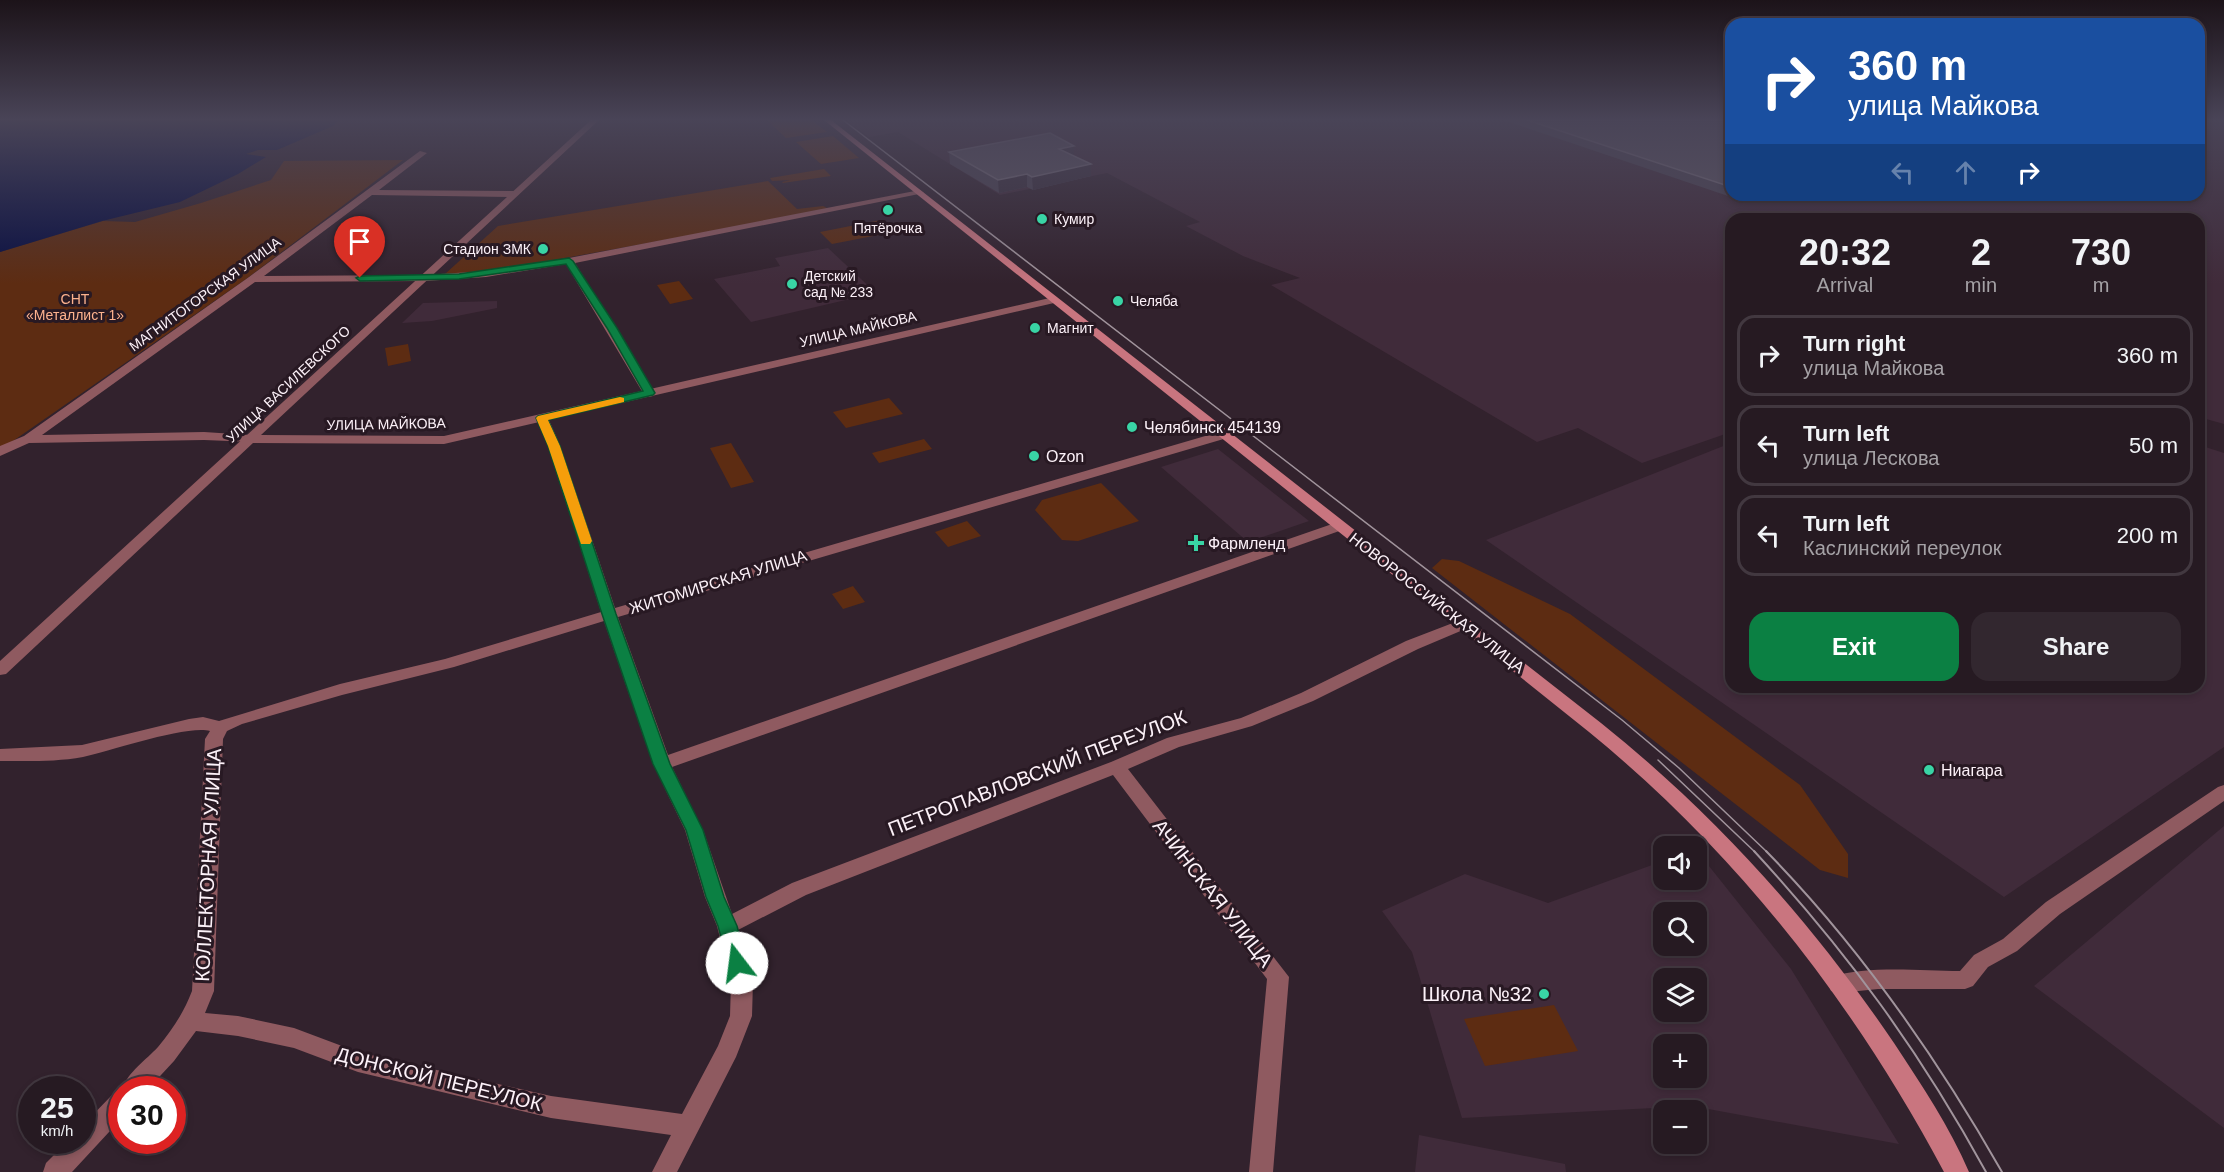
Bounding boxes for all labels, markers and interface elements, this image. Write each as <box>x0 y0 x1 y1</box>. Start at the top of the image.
icon: right <box>1749 42 1827 120</box>
text: 360 m <box>1848 42 1967 89</box>
text: улица Майкова <box>1848 91 2039 121</box>
icon: left <box>1886 156 1919 189</box>
icon: ahead <box>1949 156 1982 189</box>
icon: right <box>2012 156 2045 189</box>
marker: Пятёрочка <box>881 203 895 217</box>
place label: Кумир <box>1054 211 1094 227</box>
marker: Кумир <box>1035 212 1049 226</box>
pin <box>334 216 385 278</box>
place label: Пятёрочка <box>854 220 923 236</box>
icon: arrive <box>343 225 376 258</box>
text: 20:32 <box>1799 232 1891 273</box>
text: 2 <box>1971 232 1991 273</box>
text: 730 <box>2071 232 2131 273</box>
street label: МАГНИТОГОРСКАЯ УЛИЦА <box>126 233 284 354</box>
place label: Стадион ЗМК <box>443 241 532 257</box>
marker: Стадион ЗМК <box>536 242 550 256</box>
place label: Детский сад № 233 <box>804 268 873 300</box>
text: Arrival <box>1817 274 1873 296</box>
text: min <box>1965 274 1997 296</box>
text: m <box>2093 274 2109 296</box>
marker: Детский сад № 233 <box>785 277 799 291</box>
park label: СНТ «Металлист 1» <box>26 291 124 323</box>
place label: Челяба <box>1130 293 1178 309</box>
marker: Челяба <box>1111 294 1125 308</box>
street label: УЛИЦА МАЙКОВА <box>798 307 919 350</box>
place label: Магнит <box>1047 320 1094 336</box>
marker: Магнит <box>1028 321 1042 335</box>
street label: УЛИЦА ВАСИЛЕВСКОГО <box>223 322 353 446</box>
text: Turn right <box>1803 331 1905 356</box>
icon: right <box>1752 339 1785 372</box>
text: 360 m <box>2117 343 2178 368</box>
text: улица Майкова <box>1803 357 1944 379</box>
street label: УЛИЦА МАЙКОВА <box>326 414 446 433</box>
place label: Челябинск 454139 <box>1144 419 1281 436</box>
marker: Челябинск 454139 <box>1125 420 1139 434</box>
text: Turn left <box>1803 421 1889 446</box>
icon: left <box>1752 429 1785 462</box>
text: 50 m <box>2129 433 2178 458</box>
text: улица Лескова <box>1803 447 1939 469</box>
place label: Ozon <box>1046 448 1084 465</box>
marker: Ozon <box>1027 449 1041 463</box>
text: Turn left <box>1803 511 1889 536</box>
icon: left <box>1752 519 1785 552</box>
text: 200 m <box>2117 523 2178 548</box>
street label: НОВОРОССИЙСКАЯ УЛИЦА <box>1346 529 1529 677</box>
place label: Фармленд <box>1208 535 1286 552</box>
marker: Фармленд <box>1189 536 1203 550</box>
text: Каслинский переулок <box>1803 537 2002 559</box>
street label: ЖИТОМИРСКАЯ УЛИЦА <box>627 547 809 617</box>
button: Exit <box>1749 612 1959 681</box>
button: Share <box>1971 612 2181 681</box>
street label: ПЕТРОПАВЛОВСКИЙ ПЕРЕУЛОК <box>884 705 1190 840</box>
street label: КОЛЛЕКТОРНАЯ УЛИЦА <box>191 747 225 982</box>
place label: Ниагара <box>1941 762 2003 779</box>
marker: Ниагара <box>1922 763 1936 777</box>
street label: АЧИНСКАЯ УЛИЦА <box>1149 815 1278 972</box>
map controls <box>1653 836 1707 1154</box>
button: sound <box>1653 836 1707 890</box>
button: search <box>1653 902 1707 956</box>
position arrow <box>705 931 769 995</box>
button: layers <box>1653 968 1707 1022</box>
place label: Школа №32 <box>1422 983 1532 1005</box>
marker: Школа №32 <box>1537 987 1551 1001</box>
button: + <box>1653 1034 1707 1088</box>
street label: ДОНСКОЙ ПЕРЕУЛОК <box>334 1042 545 1115</box>
speed limit sign: 30 <box>108 1076 186 1154</box>
text: 25 <box>40 1091 74 1124</box>
button: − <box>1653 1100 1707 1154</box>
text: km/h <box>41 1122 73 1139</box>

